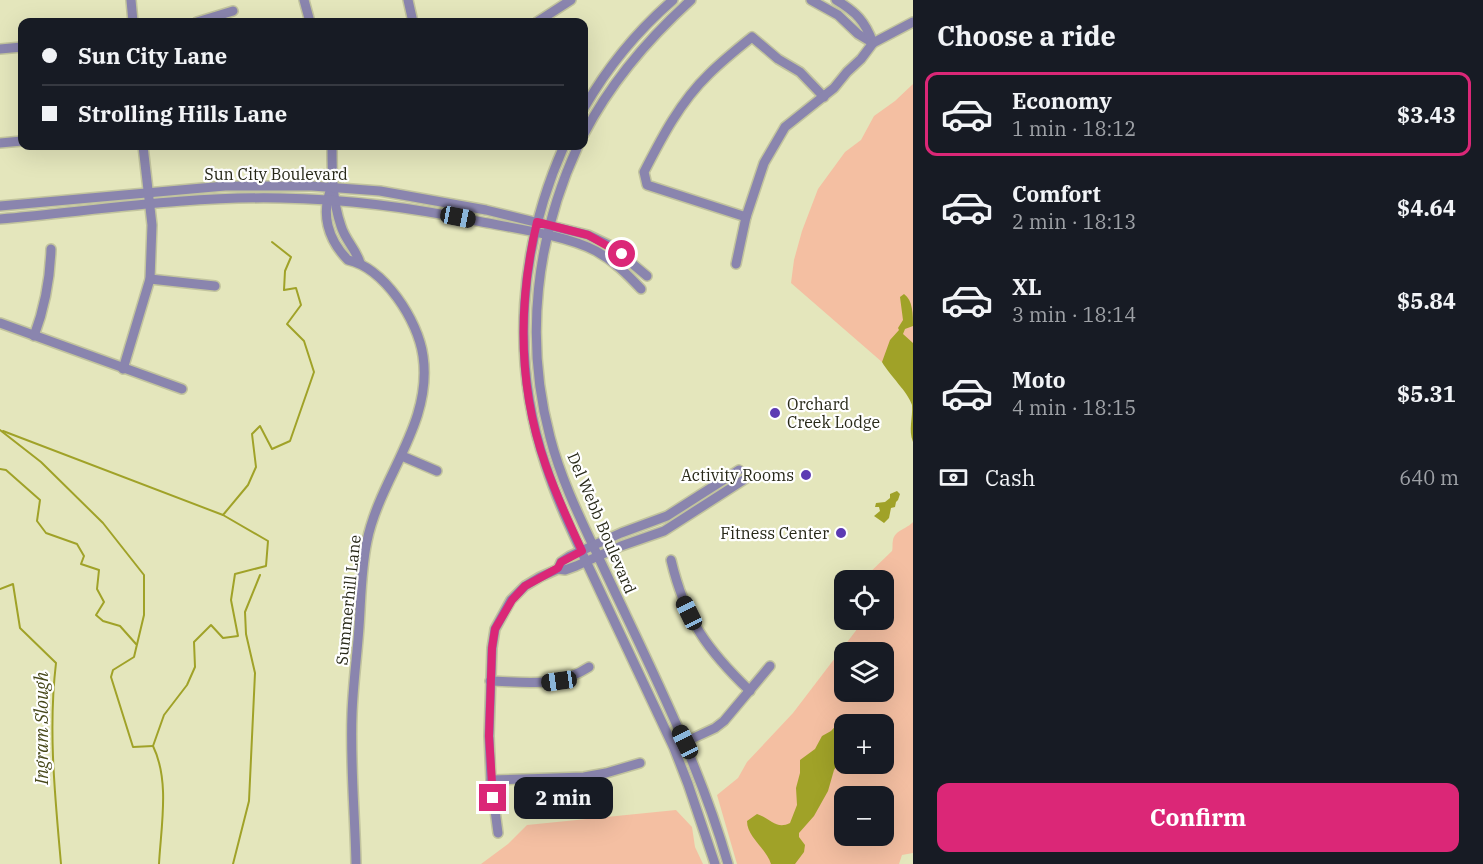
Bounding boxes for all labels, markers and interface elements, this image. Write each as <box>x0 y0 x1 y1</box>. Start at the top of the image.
text: Choose a ride <box>937 18 1116 53</box>
text: Sun City Lane <box>78 41 227 70</box>
text: Economy <box>1012 86 1112 115</box>
icon: car <box>940 87 994 141</box>
text: Strolling Hills Lane <box>78 99 287 128</box>
text: $3.43 <box>1397 100 1456 129</box>
text: 1 min · 18:12 <box>1012 115 1136 142</box>
street label: Sun City Boulevard <box>204 164 348 184</box>
text: Comfort <box>1012 179 1101 208</box>
icon: car <box>940 180 994 234</box>
text: $4.64 <box>1397 193 1456 222</box>
car <box>439 205 477 229</box>
text: 2 min · 18:13 <box>1012 208 1136 235</box>
route start <box>608 240 635 267</box>
text: XL <box>1012 272 1042 301</box>
icon: car <box>940 273 994 327</box>
text: $5.84 <box>1397 286 1456 315</box>
text: 3 min · 18:14 <box>1012 301 1136 328</box>
text: Moto <box>1012 365 1066 394</box>
icon: car <box>940 366 994 420</box>
text: $5.31 <box>1397 379 1456 408</box>
place label: Orchard Creek Lodge <box>787 394 880 432</box>
text: 4 min · 18:15 <box>1012 394 1136 421</box>
marker: Orchard Creek Lodge <box>768 406 782 420</box>
street label: Del Webb Boulevard <box>563 449 641 597</box>
icon: cash <box>937 461 970 494</box>
text: Cash <box>985 463 1036 492</box>
text: 640 m <box>1399 464 1459 491</box>
place label: Activity Rooms <box>681 465 794 485</box>
marker: Activity Rooms <box>799 468 813 482</box>
place label: Fitness Center <box>720 523 829 543</box>
marker: Fitness Center <box>834 526 848 540</box>
street label: Summerhill Lane <box>331 534 365 666</box>
map controls <box>834 570 894 846</box>
button: locate <box>834 570 894 630</box>
car <box>673 593 705 633</box>
button: layers <box>834 642 894 702</box>
car <box>540 670 578 692</box>
water label: Ingram Slough <box>30 671 53 786</box>
button: + <box>834 714 894 774</box>
car <box>669 722 701 762</box>
callout: 2 min <box>514 777 613 819</box>
button: Confirm <box>937 783 1459 852</box>
route end <box>479 784 506 811</box>
text: 2 min <box>536 784 592 811</box>
button: − <box>834 786 894 846</box>

